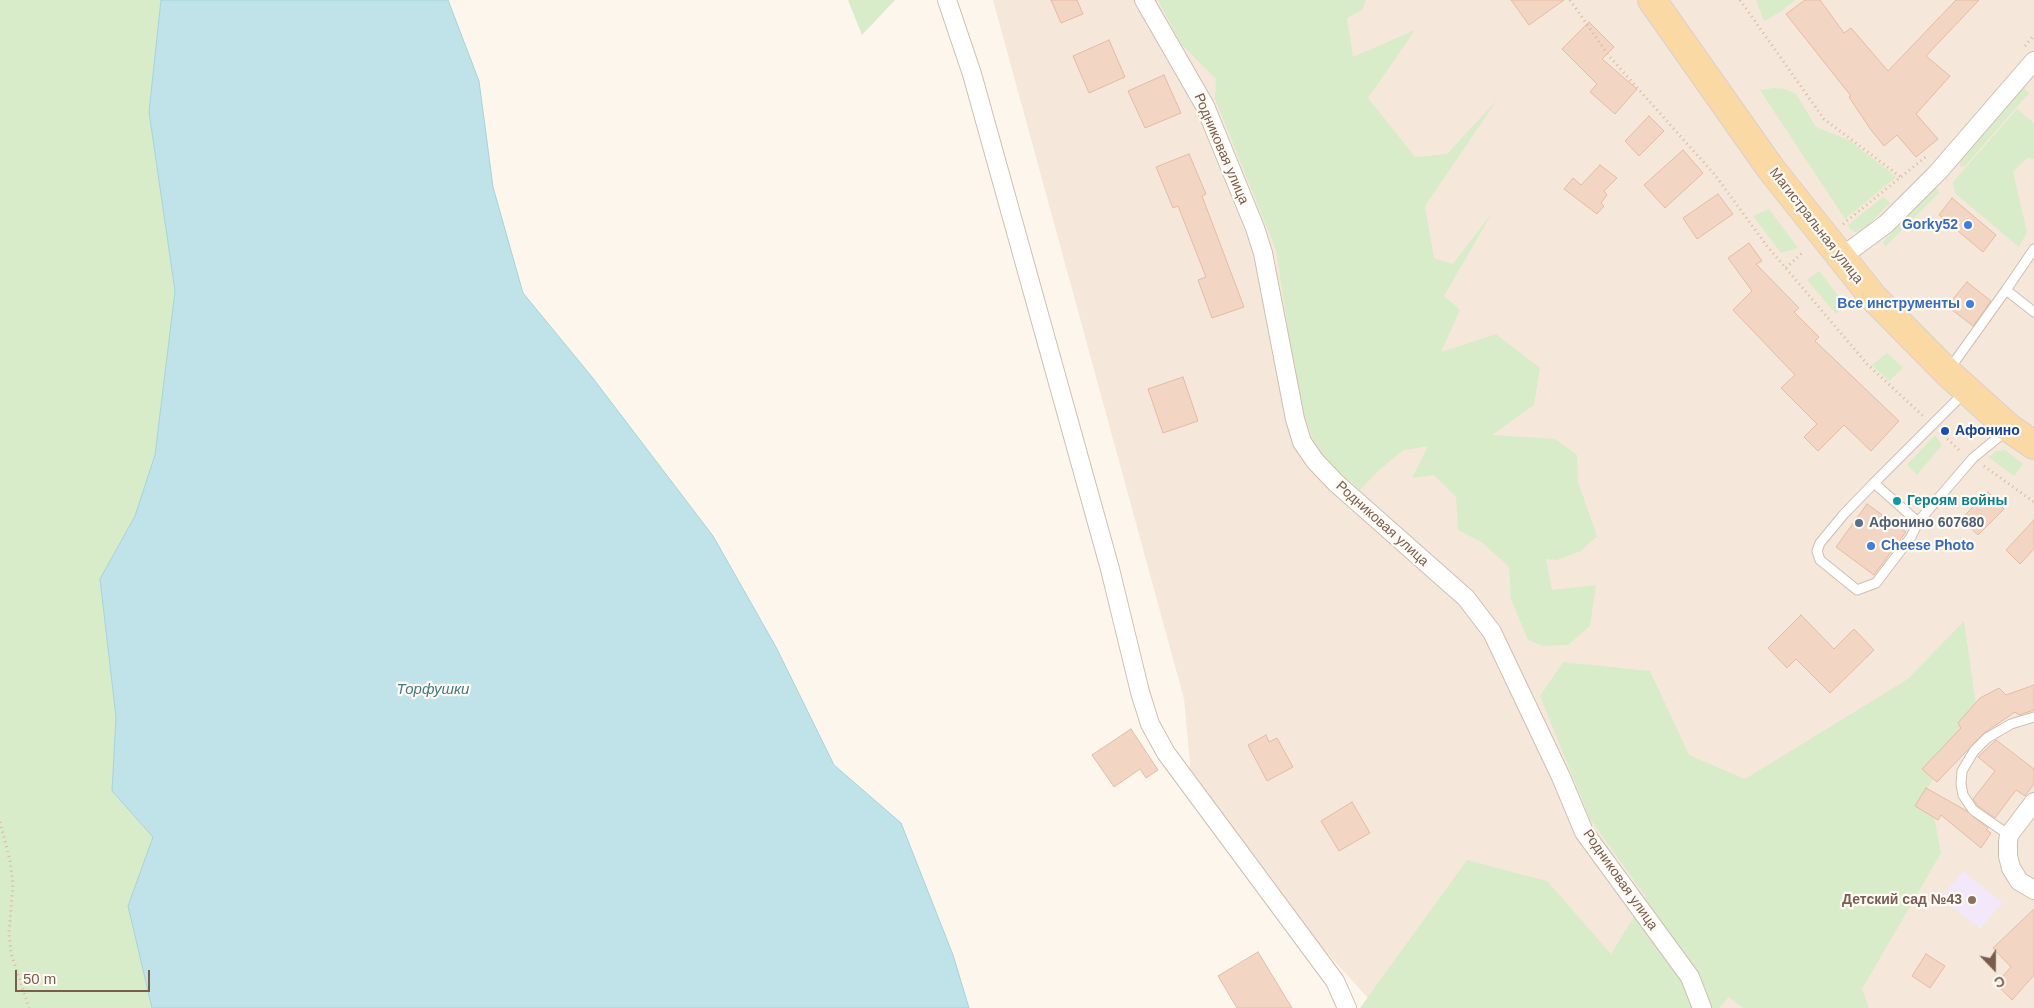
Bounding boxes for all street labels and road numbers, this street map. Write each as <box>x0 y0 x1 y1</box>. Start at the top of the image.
street label: Родниковая улица <box>1190 91 1252 207</box>
street label: Магистральная улица <box>1766 165 1866 287</box>
street label: Родниковая улица <box>1332 478 1432 570</box>
street label: Родниковая улица <box>1579 826 1661 934</box>

